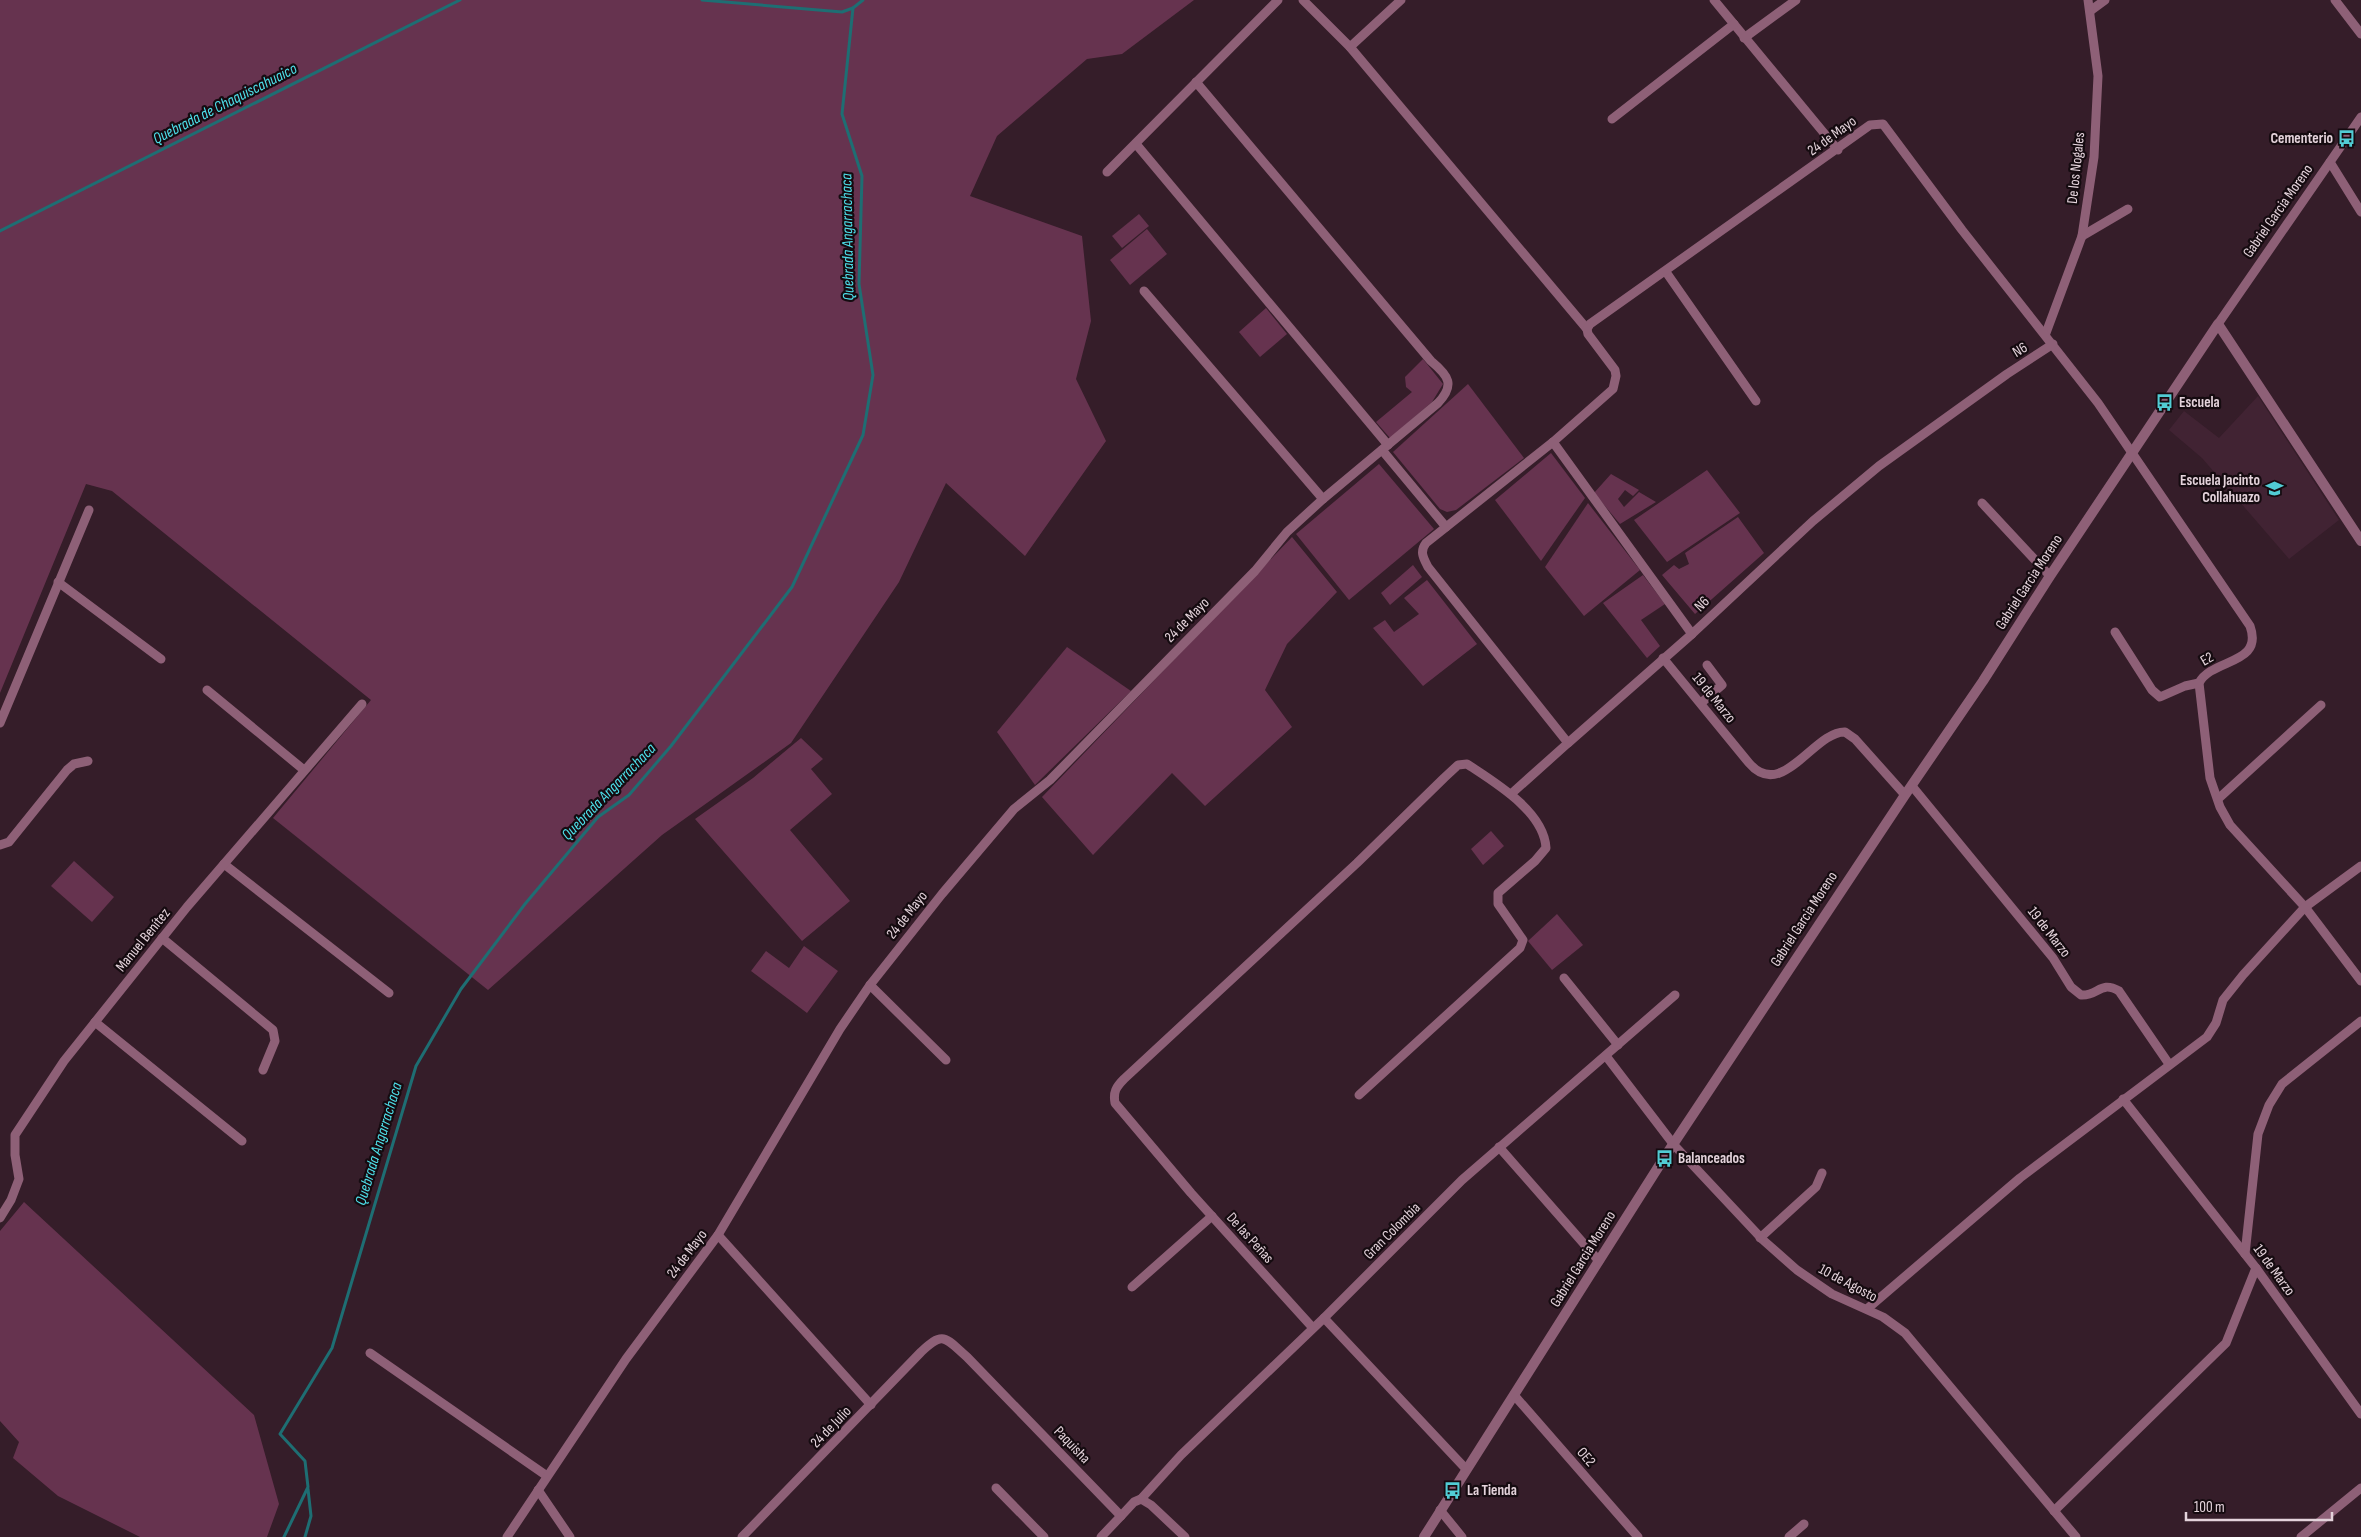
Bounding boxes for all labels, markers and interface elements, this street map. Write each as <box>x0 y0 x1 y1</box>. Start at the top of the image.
water label: Quebrada de Chaquiscahuaico <box>150 59 301 149</box>
street label: 24 de Mayo <box>1804 112 1860 160</box>
bus stop icon: Cementerio <box>2337 128 2357 148</box>
place label: Cementerio <box>2270 129 2333 148</box>
street label: De los Nogales <box>2063 131 2089 205</box>
street label: Gabriel Garcia Moreno <box>2239 161 2317 261</box>
water label: Quebrada Angarrachaca <box>837 173 859 301</box>
street label: N6 <box>2009 338 2031 362</box>
bus stop icon: Escuela <box>2155 392 2175 412</box>
place label: Escuela <box>2179 393 2220 412</box>
place label: Escuela Jacinto Collahuazo <box>2180 471 2260 507</box>
school or university icon: Escuela Jacinto Collahuazo <box>2264 479 2284 499</box>
street label: Gabriel Garcia Moreno <box>1991 531 2067 633</box>
street label: N6 <box>1690 592 1714 616</box>
street label: 24 de Mayo <box>1161 594 1213 646</box>
street label: E2 <box>2197 648 2217 670</box>
street label: 19 de Marzo <box>1688 669 1740 727</box>
water label: Quebrada Angarrachaca <box>558 739 660 844</box>
street label: Gabriel Garcia Moreno <box>1766 868 1842 970</box>
street label: 24 de Mayo <box>882 887 932 943</box>
street label: 19 de Marzo <box>2023 903 2075 961</box>
street label: Manuel Benítez <box>112 904 175 976</box>
water label: Quebrada Angarrachaca <box>351 1080 407 1208</box>
bus stop icon: Balanceados <box>1654 1148 1674 1168</box>
place label: Balanceados <box>1678 1149 1745 1168</box>
street label: Gran Colombia <box>1359 1198 1425 1264</box>
street label: Gabriel Garcia Moreno <box>1546 1207 1620 1311</box>
street label: De las Peñas <box>1222 1209 1278 1267</box>
street label: 24 de Mayo <box>663 1226 711 1282</box>
street label: 19 de Marzo <box>2249 1240 2299 1300</box>
street label: 10 de Agosto <box>1815 1260 1881 1306</box>
street label: 24 de Julio <box>806 1402 856 1452</box>
street label: Paquisha <box>1050 1422 1095 1468</box>
street label: OE2 <box>1572 1443 1600 1471</box>
bus stop icon: La Tienda <box>1443 1480 1463 1500</box>
place label: La Tienda <box>1467 1481 1517 1500</box>
scale bar <box>2186 1490 2332 1522</box>
text: 100 m <box>2194 1498 2225 1517</box>

